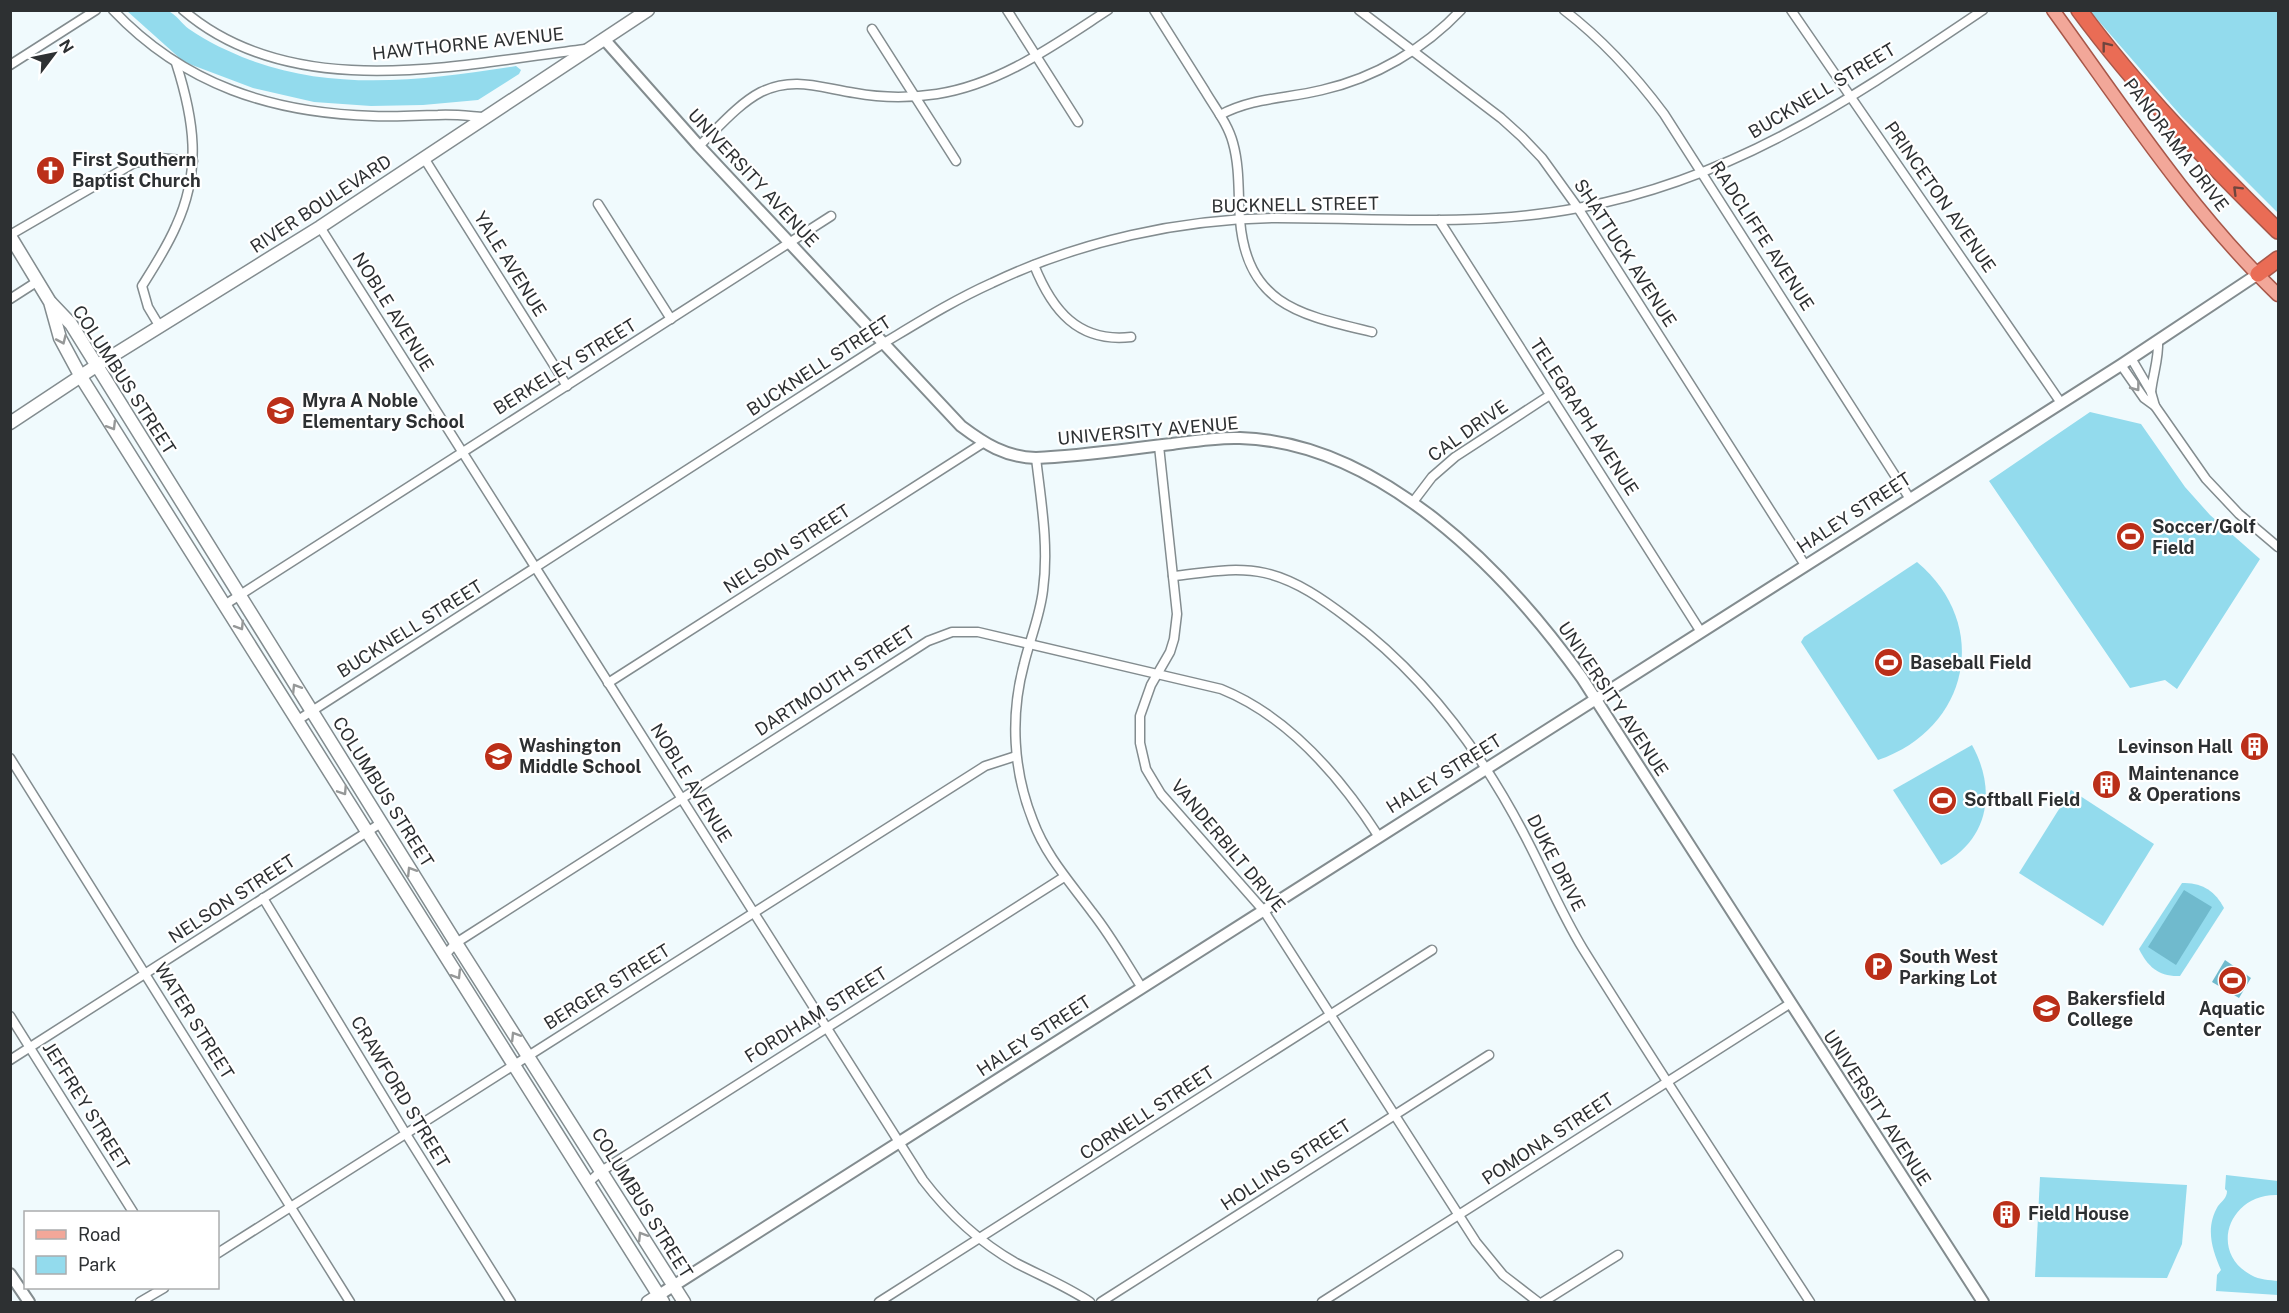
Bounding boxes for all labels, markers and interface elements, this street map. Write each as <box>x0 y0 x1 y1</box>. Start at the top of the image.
street label: HAWTHORNE AVENUE <box>371 23 565 64</box>
north arrow <box>24 24 84 84</box>
text: N <box>55 36 78 57</box>
street label: BUCKNELL STREET <box>1745 38 1899 143</box>
one-way arrow <box>2102 42 2113 53</box>
street label: PANORAMA DRIVE <box>2120 74 2233 215</box>
street label: UNIVERSITY AVENUE <box>684 104 823 251</box>
street label: PRINCETON AVENUE <box>1880 117 2000 276</box>
place label: First Southern Baptist Church <box>72 149 201 191</box>
street label: RIVER BOULEVARD <box>246 150 395 257</box>
church icon: First Southern Baptist Church <box>35 154 67 186</box>
street label: RADCLIFFE AVENUE <box>1706 157 1819 314</box>
street label: SHATTUCK AVENUE <box>1570 175 1681 331</box>
one-way arrow <box>2233 187 2244 198</box>
street label: BUCKNELL STREET <box>1211 193 1379 216</box>
street label: YALE AVENUE <box>470 207 551 320</box>
street label: NOBLE AVENUE <box>348 248 438 375</box>
street label: COLUMBUS STREET <box>68 301 181 458</box>
street label: BUCKNELL STREET <box>743 311 895 420</box>
street label: BERKELEY STREET <box>489 314 640 419</box>
one-way arrow <box>55 334 67 345</box>
street label: TELEGRAPH AVENUE <box>1526 334 1643 499</box>
one-way arrow <box>2129 381 2140 392</box>
place label: Myra A Noble Elementary School <box>302 390 465 432</box>
school or university icon: Myra A Noble Elementary School <box>265 395 297 427</box>
street label: CAL DRIVE <box>1424 395 1512 466</box>
street label: UNIVERSITY AVENUE <box>1057 412 1239 449</box>
one-way arrow <box>105 420 117 430</box>
street label: HALEY STREET <box>1793 468 1915 557</box>
street label: NELSON STREET <box>720 500 854 597</box>
place label: Soccer/Golf Field <box>2152 516 2256 558</box>
sports icon: Soccer/Golf Field <box>2115 521 2147 553</box>
street label: BUCKNELL STREET <box>333 575 487 682</box>
street label: UNIVERSITY AVENUE <box>1554 618 1673 780</box>
one-way arrow <box>232 620 244 630</box>
street label: DARTMOUTH STREET <box>751 621 919 740</box>
sports icon: Baseball Field <box>1873 647 1905 679</box>
place label: Baseball Field <box>1910 652 2032 673</box>
one-way arrow <box>292 684 304 694</box>
street label: COLUMBUS STREET <box>329 713 438 871</box>
street label: NOBLE AVENUE <box>646 719 736 846</box>
street label: HALEY STREET <box>1382 730 1505 817</box>
building icon: Levinson Hall <box>2238 731 2270 763</box>
place label: Washington Middle School <box>519 735 642 777</box>
place label: Levinson Hall <box>2118 736 2233 757</box>
school or university icon: Washington Middle School <box>482 740 514 772</box>
place label: Maintenance & Operations <box>2128 763 2241 805</box>
building icon: Maintenance & Operations <box>2091 768 2123 800</box>
street label: VANDERBILT DRIVE <box>1167 775 1290 916</box>
sports icon: Softball Field <box>1927 784 1959 816</box>
one-way arrow <box>336 785 347 796</box>
place label: Softball Field <box>1964 789 2080 810</box>
street label: DUKE DRIVE <box>1523 811 1590 915</box>
street label: NELSON STREET <box>165 850 299 947</box>
one-way arrow <box>406 867 418 877</box>
street label: BERGER STREET <box>540 939 674 1034</box>
place label: South West Parking Lot <box>1899 946 1998 988</box>
parking icon: South West Parking Lot <box>1862 951 1894 983</box>
street label: WATER STREET <box>150 959 239 1083</box>
street label: FORDHAM STREET <box>741 962 891 1067</box>
sports icon: Aquatic Center <box>2216 964 2248 996</box>
one-way arrow <box>450 968 461 979</box>
place label: Bakersfield College <box>2067 988 2165 1030</box>
street label: HALEY STREET <box>973 991 1095 1080</box>
school or university icon: Bakersfield College <box>2030 993 2062 1025</box>
place label: Aquatic Center <box>2199 998 2265 1040</box>
street label: CRAWFORD STREET <box>347 1012 454 1172</box>
street label: UNIVERSITY AVENUE <box>1819 1026 1936 1190</box>
one-way arrow <box>511 1032 523 1042</box>
street label: JEFFREY STREET <box>39 1038 134 1174</box>
street label: CORNELL STREET <box>1076 1061 1218 1164</box>
street label: POMONA STREET <box>1478 1088 1618 1189</box>
street label: HOLLINS STREET <box>1217 1114 1355 1214</box>
street label: COLUMBUS STREET <box>588 1124 697 1282</box>
building icon: Field House <box>1991 1198 2023 1230</box>
place label: Field House <box>2028 1203 2129 1224</box>
legend <box>24 1211 219 1289</box>
text: Road <box>78 1224 121 1245</box>
one-way arrow <box>637 1232 649 1242</box>
text: Park <box>78 1254 116 1275</box>

